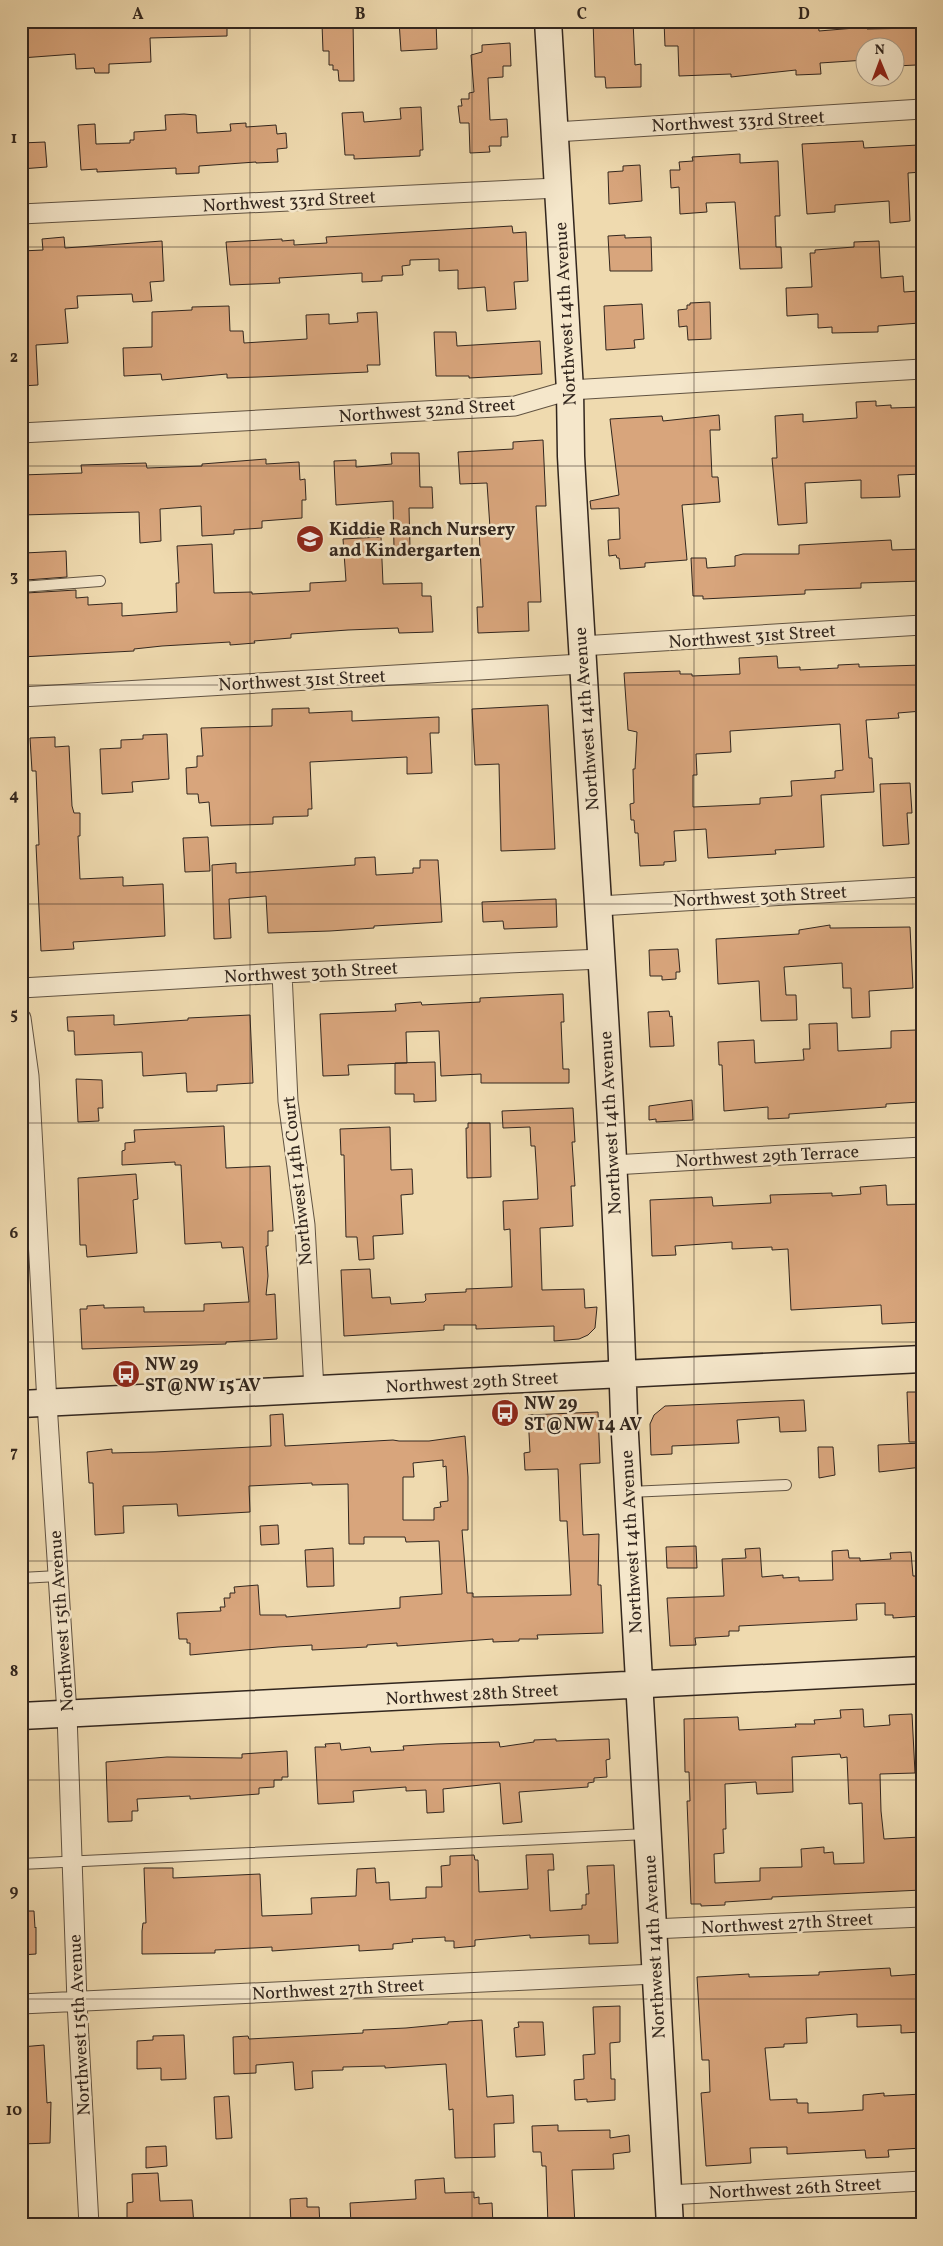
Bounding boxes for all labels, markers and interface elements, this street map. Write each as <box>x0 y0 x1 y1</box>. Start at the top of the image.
text: A <box>132 4 144 26</box>
text: B <box>355 4 366 26</box>
text: C <box>577 4 587 26</box>
text: D <box>798 4 810 26</box>
north arrow <box>856 38 906 88</box>
text: N <box>875 41 885 60</box>
street label: Northwest 33rd Street <box>651 105 825 140</box>
text: 1 <box>11 128 17 150</box>
street label: Northwest 33rd Street <box>202 185 376 220</box>
street label: Northwest 14th Avenue <box>549 221 584 406</box>
text: 2 <box>10 347 18 369</box>
street label: Northwest 32nd Street <box>338 393 516 430</box>
place label: Kiddie Ranch Nursery and Kindergarten <box>329 518 515 564</box>
school or university icon: Kiddie Ranch Nursery and Kindergarten <box>295 524 325 554</box>
text: 3 <box>10 566 18 588</box>
street label: Northwest 31st Street <box>668 619 837 656</box>
street label: Northwest 14th Avenue <box>569 626 606 812</box>
street label: Northwest 31st Street <box>218 665 386 698</box>
text: 4 <box>9 785 19 807</box>
street label: Northwest 30th Street <box>672 880 848 915</box>
street label: Northwest 30th Street <box>223 956 399 991</box>
text: 5 <box>10 1004 18 1026</box>
street label: Northwest 14th Avenue <box>594 1030 629 1215</box>
street label: Northwest 14th Court <box>277 1095 320 1267</box>
street label: Northwest 29th Terrace <box>675 1140 860 1175</box>
text: 6 <box>10 1223 19 1245</box>
place label: NW 29 ST@NW 15 AV <box>145 1353 261 1399</box>
bus stop icon: NW 29 ST@NW 15 AV <box>111 1359 141 1389</box>
street label: Northwest 29th Street <box>385 1366 559 1401</box>
place label: NW 29 ST@NW 14 AV <box>524 1392 642 1438</box>
bus stop icon: NW 29 ST@NW 14 AV <box>490 1398 520 1428</box>
text: 7 <box>10 1442 18 1464</box>
street label: Northwest 14th Avenue <box>615 1449 650 1634</box>
street label: Northwest 15th Avenue <box>44 1529 81 1712</box>
text: 8 <box>10 1661 18 1683</box>
street label: Northwest 28th Street <box>385 1678 559 1713</box>
street label: Northwest 14th Avenue <box>638 1854 673 2039</box>
text: 9 <box>10 1881 19 1903</box>
street label: Northwest 27th Street <box>700 1908 874 1941</box>
street label: Northwest 15th Avenue <box>63 1933 98 2116</box>
street label: Northwest 27th Street <box>251 1974 425 2007</box>
text: 10 <box>6 2100 22 2122</box>
street label: Northwest 26th Street <box>708 2172 882 2207</box>

